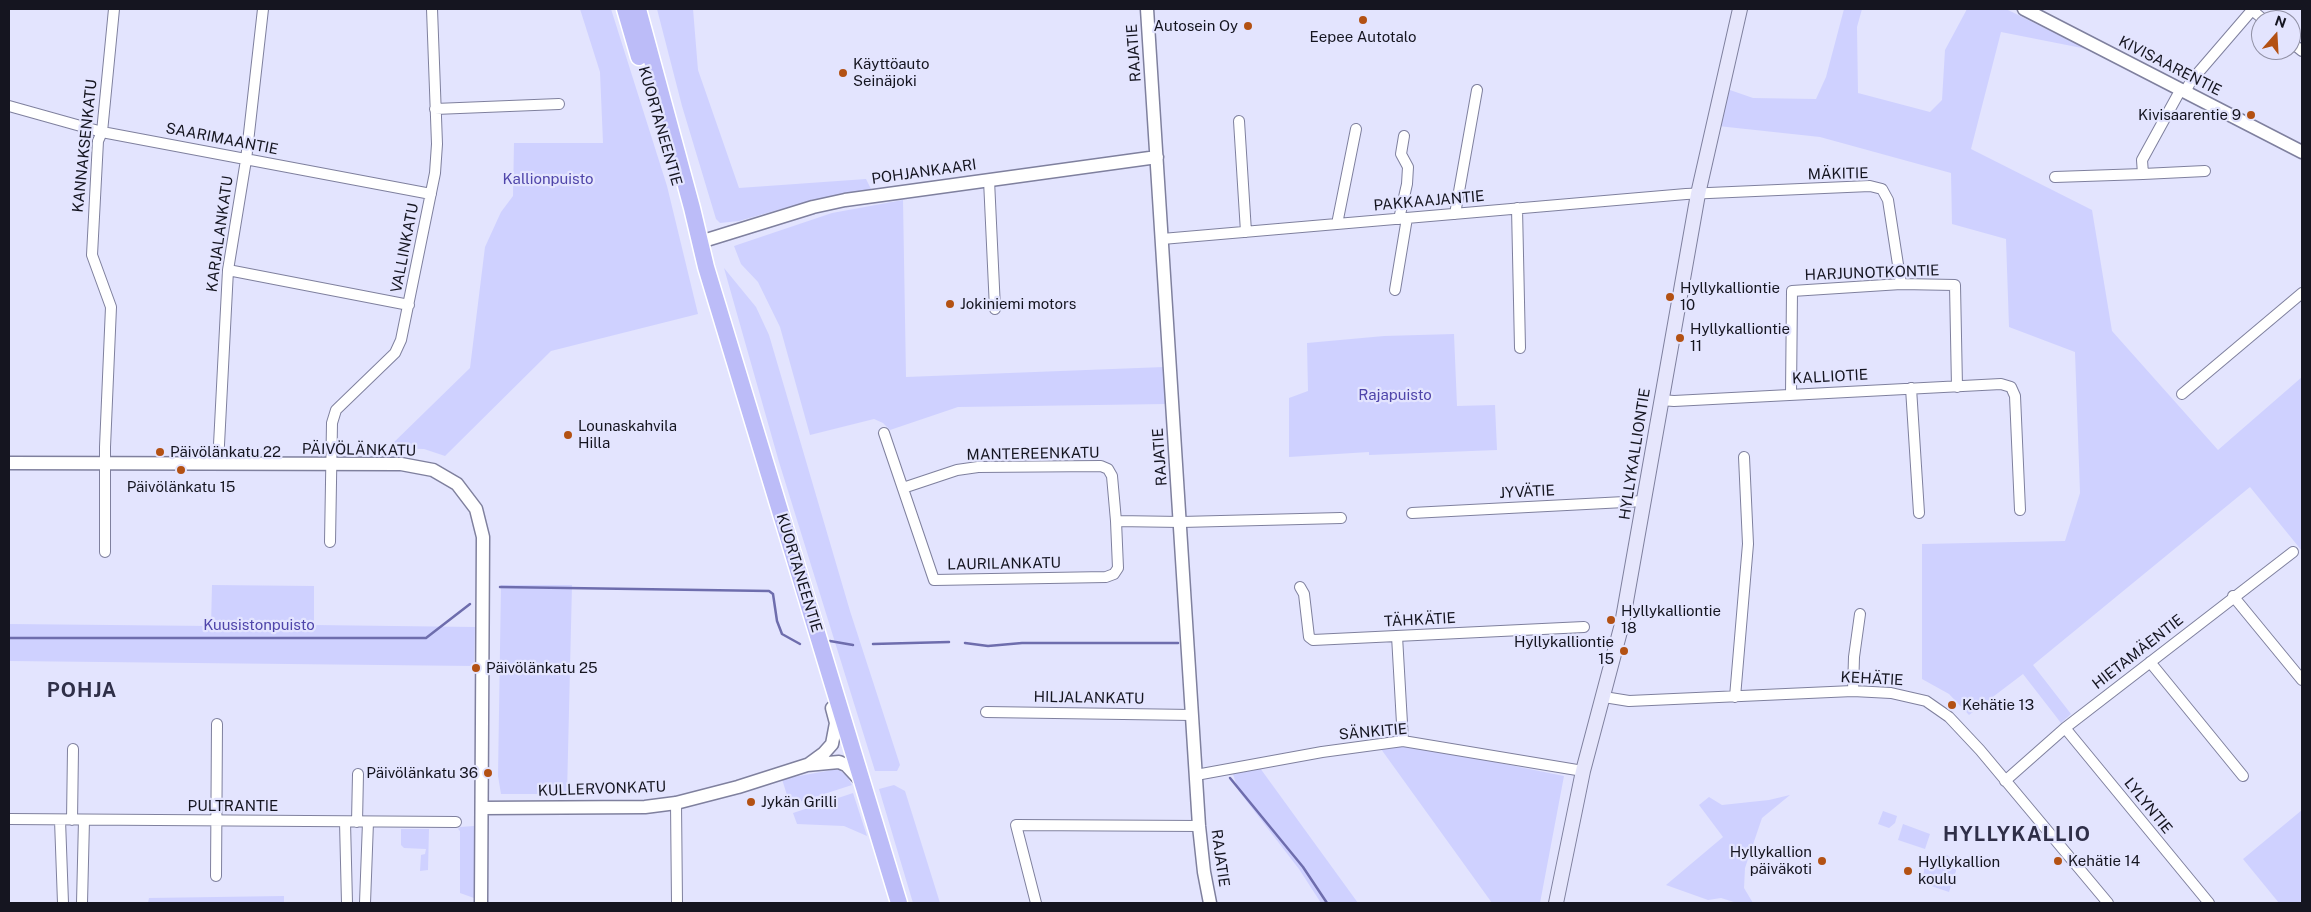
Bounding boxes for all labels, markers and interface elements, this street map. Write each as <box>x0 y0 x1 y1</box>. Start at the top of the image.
north arrow <box>2251 10 2301 60</box>
text: N <box>2273 12 2288 31</box>
marker: Eepee Autotalo <box>1357 14 1369 26</box>
place label: Autosein Oy <box>1153 17 1238 35</box>
marker: Autosein Oy <box>1242 20 1254 32</box>
street label: RAJATIE <box>1123 23 1145 83</box>
place label: Eepee Autotalo <box>1309 28 1417 46</box>
street label: KIVISAARENTIE <box>2115 32 2225 100</box>
place label: Käyttöauto Seinäjoki <box>853 55 929 90</box>
street label: KUORTANEENTIE <box>634 64 686 188</box>
marker: Käyttöauto Seinäjoki <box>837 67 849 79</box>
street label: KANNAKSENKATU <box>69 78 101 214</box>
place label: Kivisaarentie 9 <box>2138 106 2241 124</box>
marker: Kivisaarentie 9 <box>2245 109 2257 121</box>
street label: SAARIMAANTIE <box>164 119 280 159</box>
street label: POHJANKAARI <box>870 156 978 188</box>
street label: MÄKITIE <box>1807 164 1869 184</box>
park label: Kallionpuisto <box>503 170 593 188</box>
street label: KARJALANKATU <box>203 175 237 293</box>
street label: PAKKAAJANTIE <box>1373 187 1485 215</box>
street label: VALLINKATU <box>387 202 423 294</box>
street label: HARJUNOTKONTIE <box>1804 262 1940 284</box>
place label: Hyllykalliontie 10 <box>1680 279 1780 314</box>
marker: Hyllykalliontie 10 <box>1664 291 1676 303</box>
place label: Jokiniemi motors <box>960 295 1076 313</box>
marker: Jokiniemi motors <box>944 298 956 310</box>
place label: Hyllykalliontie 11 <box>1690 320 1790 355</box>
marker: Hyllykalliontie 11 <box>1674 332 1686 344</box>
street label: KALLIOTIE <box>1791 366 1869 388</box>
park label: Rajapuisto <box>1358 386 1432 404</box>
street label: HYLLYKALLIONTIE <box>1616 387 1654 521</box>
place label: Lounaskahvila Hilla <box>578 417 677 452</box>
street label: RAJATIE <box>1149 427 1171 487</box>
marker: Lounaskahvila Hilla <box>562 429 574 441</box>
street label: PÄIVÖLÄNKATU <box>302 440 416 460</box>
place label: Päivölänkatu 22 <box>170 443 281 461</box>
street label: MANTEREENKATU <box>966 444 1100 464</box>
marker: Päivölänkatu 22 <box>154 446 166 458</box>
marker: Päivölänkatu 15 <box>175 464 187 476</box>
place label: Päivölänkatu 15 <box>127 478 235 496</box>
street label: JYVÄTIE <box>1499 482 1555 502</box>
street label: KUORTANEENTIE <box>772 511 826 635</box>
street label: LAURILANKATU <box>947 554 1061 574</box>
place label: Hyllykalliontie 18 <box>1621 602 1721 637</box>
street label: TÄHKÄTIE <box>1384 609 1456 631</box>
street label: HIETAMÄENTIE <box>2089 611 2187 693</box>
marker: Hyllykalliontie 18 <box>1605 614 1617 626</box>
park label: Kuusistonpuisto <box>203 616 315 634</box>
place label: Hyllykalliontie 15 <box>1514 633 1614 668</box>
marker: Hyllykalliontie 15 <box>1618 645 1630 657</box>
place label: Päivölänkatu 25 <box>486 659 598 677</box>
marker: Päivölänkatu 25 <box>470 662 482 674</box>
street label: KEHÄTIE <box>1840 668 1904 690</box>
district label: POHJA <box>46 679 118 703</box>
street label: HILJALANKATU <box>1033 688 1145 708</box>
place label: Kehätie 13 <box>1962 696 2034 714</box>
marker: Kehätie 13 <box>1946 699 1958 711</box>
street label: SÄNKITIE <box>1338 720 1408 744</box>
place label: Päivölänkatu 36 <box>366 764 478 782</box>
marker: Päivölänkatu 36 <box>482 767 494 779</box>
street label: LYLYNTIE <box>2120 774 2176 838</box>
street label: KULLERVONKATU <box>538 778 666 800</box>
place label: Jykän Grilli <box>761 793 837 811</box>
marker: Jykän Grilli <box>745 796 757 808</box>
street label: PULTRANTIE <box>188 797 278 815</box>
district label: HYLLYKALLIO <box>1942 823 2092 847</box>
street label: RAJATIE <box>1207 828 1233 888</box>
place label: Hyllykallion päiväkoti <box>1730 843 1812 878</box>
place label: Kehätie 14 <box>2068 852 2140 870</box>
place label: Hyllykallion koulu <box>1918 853 2000 888</box>
marker: Hyllykallion päiväkoti <box>1816 855 1828 867</box>
marker: Kehätie 14 <box>2052 855 2064 867</box>
marker: Hyllykallion koulu <box>1902 865 1914 877</box>

